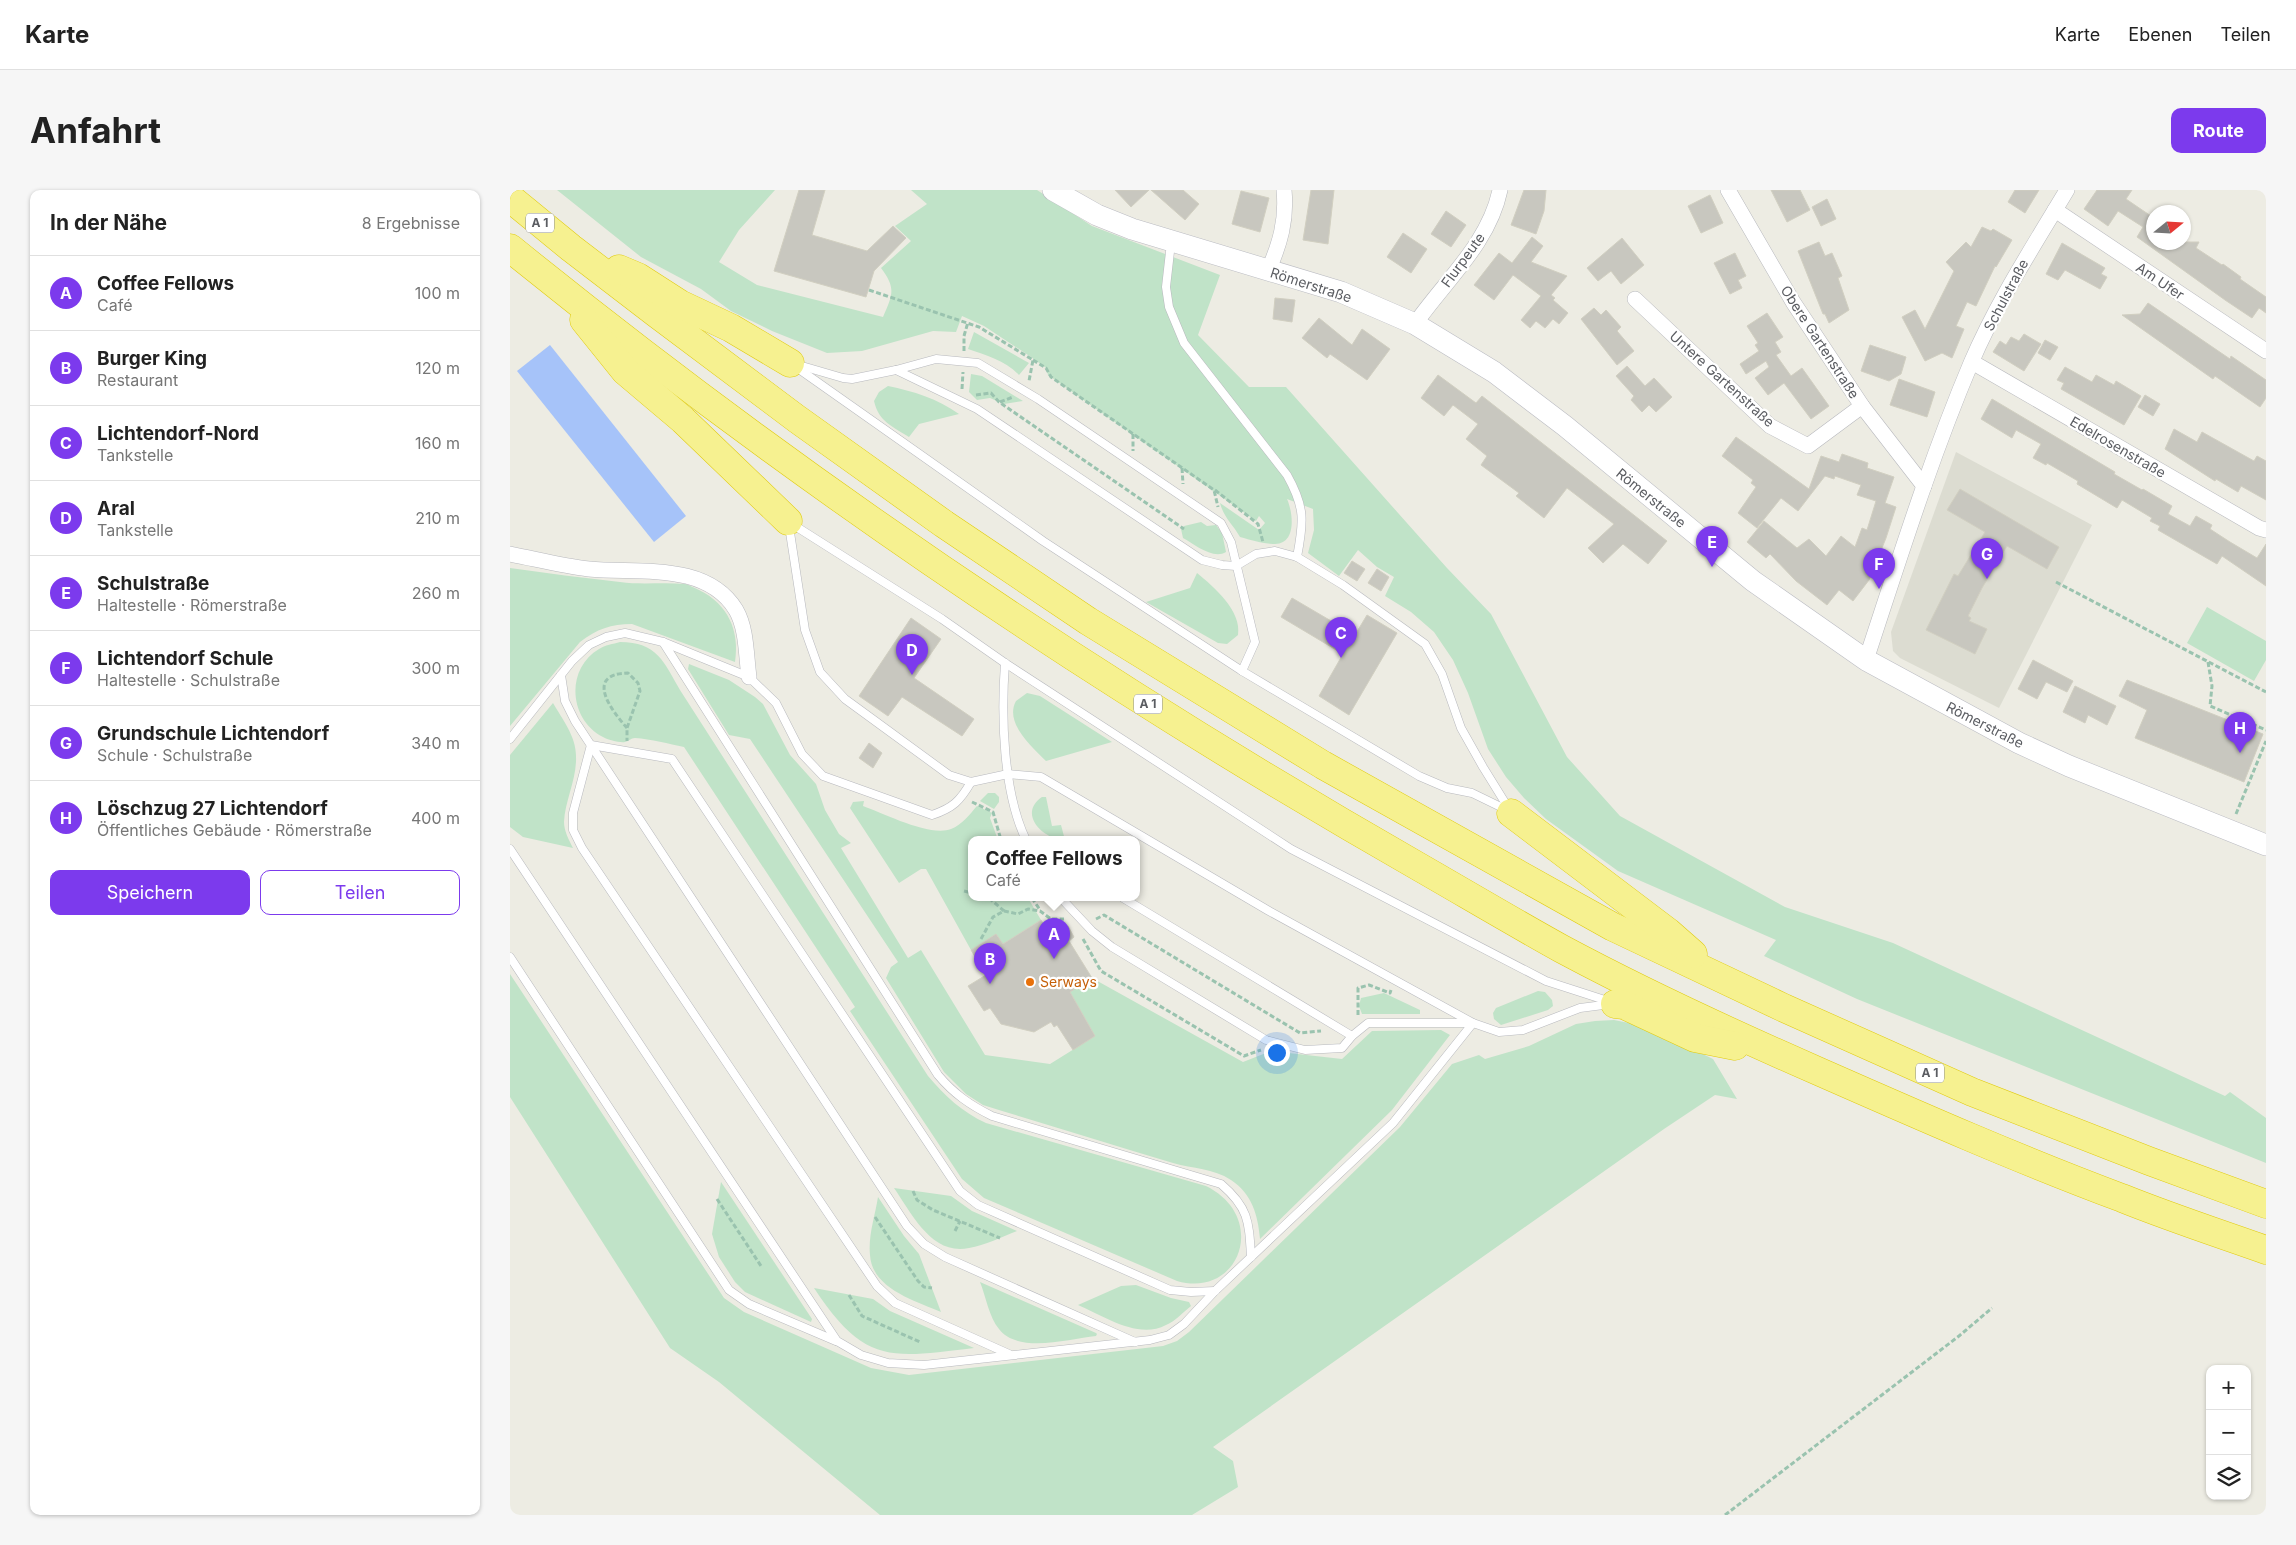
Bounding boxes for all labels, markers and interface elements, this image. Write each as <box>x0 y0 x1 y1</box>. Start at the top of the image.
text: Karte <box>25 20 89 49</box>
text: Karte <box>2055 24 2100 45</box>
text: Ebenen <box>2128 24 2192 45</box>
text: Teilen <box>2220 24 2271 45</box>
button: Route <box>2171 108 2266 153</box>
text: Anfahrt <box>30 109 161 151</box>
north arrow <box>2146 205 2191 250</box>
text: In der Nähe <box>50 210 167 235</box>
text: 8 Ergebnisse <box>362 213 460 233</box>
road number: A 1 <box>526 213 554 232</box>
street label: Flurpeute <box>1437 229 1488 290</box>
street label: Schulstraße <box>1980 256 2032 334</box>
street label: Am Ufer <box>2133 258 2188 303</box>
street label: Römerstraße <box>1268 263 1354 306</box>
text: Coffee Fellows <box>97 272 234 295</box>
street label: Obere Gartenstraße <box>1778 282 1863 401</box>
text: A <box>60 283 72 303</box>
text: 100 m <box>415 283 460 303</box>
text: Café <box>97 295 132 315</box>
street label: Untere Gartenstraße <box>1666 327 1778 430</box>
text: Burger King <box>97 347 207 370</box>
text: B <box>61 358 71 378</box>
text: 120 m <box>415 358 460 378</box>
text: Restaurant <box>97 370 178 390</box>
street label: Edelrosenstraße <box>2067 412 2169 481</box>
text: Lichtendorf-Nord <box>97 422 259 445</box>
text: C <box>60 433 72 453</box>
text: 160 m <box>415 433 460 453</box>
text: Tankstelle <box>97 445 173 465</box>
street label: Römerstraße <box>1613 464 1690 531</box>
text: Aral <box>97 497 135 520</box>
text: D <box>60 508 72 528</box>
text: 210 m <box>415 508 460 528</box>
text: Tankstelle <box>97 520 173 540</box>
pin: E <box>1696 526 1728 567</box>
pin: G <box>1971 538 2003 579</box>
pin: F <box>1863 548 1895 589</box>
text: Schulstraße <box>97 572 209 595</box>
text: E <box>61 583 71 603</box>
text: 260 m <box>412 583 460 603</box>
text: Haltestelle · Römerstraße <box>97 595 287 615</box>
pin: C <box>1325 617 1357 658</box>
pin: D <box>896 634 928 675</box>
text: Lichtendorf Schule <box>97 647 273 670</box>
text: F <box>61 658 71 678</box>
text: 300 m <box>411 658 460 678</box>
text: Haltestelle · Schulstraße <box>97 670 280 690</box>
road number: A 1 <box>1134 694 1162 714</box>
street label: Römerstraße <box>1944 698 2027 751</box>
pin: H <box>2224 712 2256 753</box>
text: Grundschule Lichtendorf <box>97 722 329 745</box>
text: G <box>60 733 72 753</box>
text: 340 m <box>411 733 460 753</box>
text: Schule · Schulstraße <box>97 745 252 765</box>
text: Löschzug 27 Lichtendorf <box>97 797 328 820</box>
text: H <box>60 808 72 828</box>
text: 400 m <box>411 808 460 828</box>
text: Öffentliches Gebäude · Römerstraße <box>97 820 372 840</box>
popup <box>968 836 1140 901</box>
text: Coffee Fellows <box>985 847 1123 870</box>
button: Speichern <box>50 870 250 915</box>
button: Teilen <box>260 870 460 915</box>
text: Café <box>985 870 1021 890</box>
pin: A <box>1038 918 1070 959</box>
pin: B <box>974 943 1006 984</box>
place label: Serways <box>1040 973 1097 990</box>
marker: Serways <box>1024 976 1036 988</box>
your location <box>1264 1040 1290 1066</box>
road number: A 1 <box>1916 1064 1944 1082</box>
map controls <box>2206 1365 2251 1500</box>
button: + <box>2206 1365 2251 1410</box>
button: − <box>2206 1410 2251 1455</box>
button: layers <box>2206 1455 2251 1500</box>

